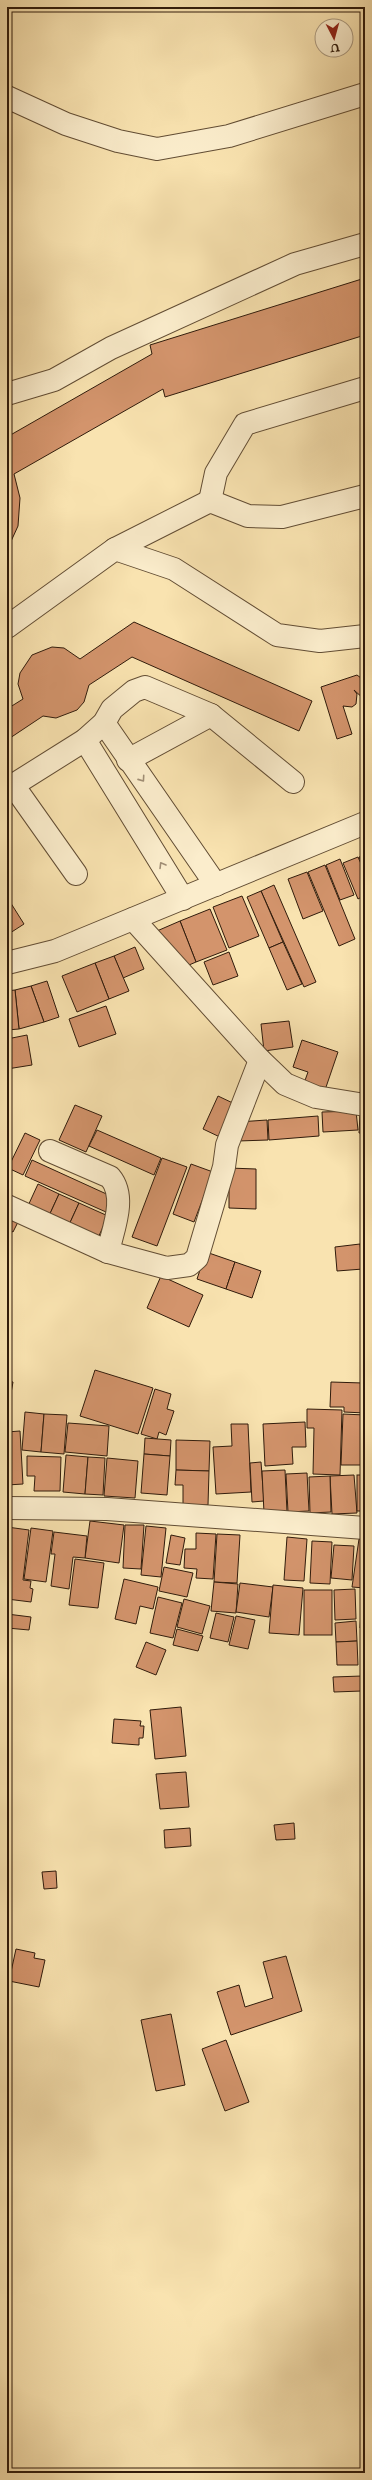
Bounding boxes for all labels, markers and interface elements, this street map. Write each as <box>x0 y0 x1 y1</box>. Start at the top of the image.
north arrow <box>314 18 354 58</box>
text: U <box>329 39 341 54</box>
one-way arrow <box>137 775 145 782</box>
one-way arrow <box>160 862 167 869</box>

